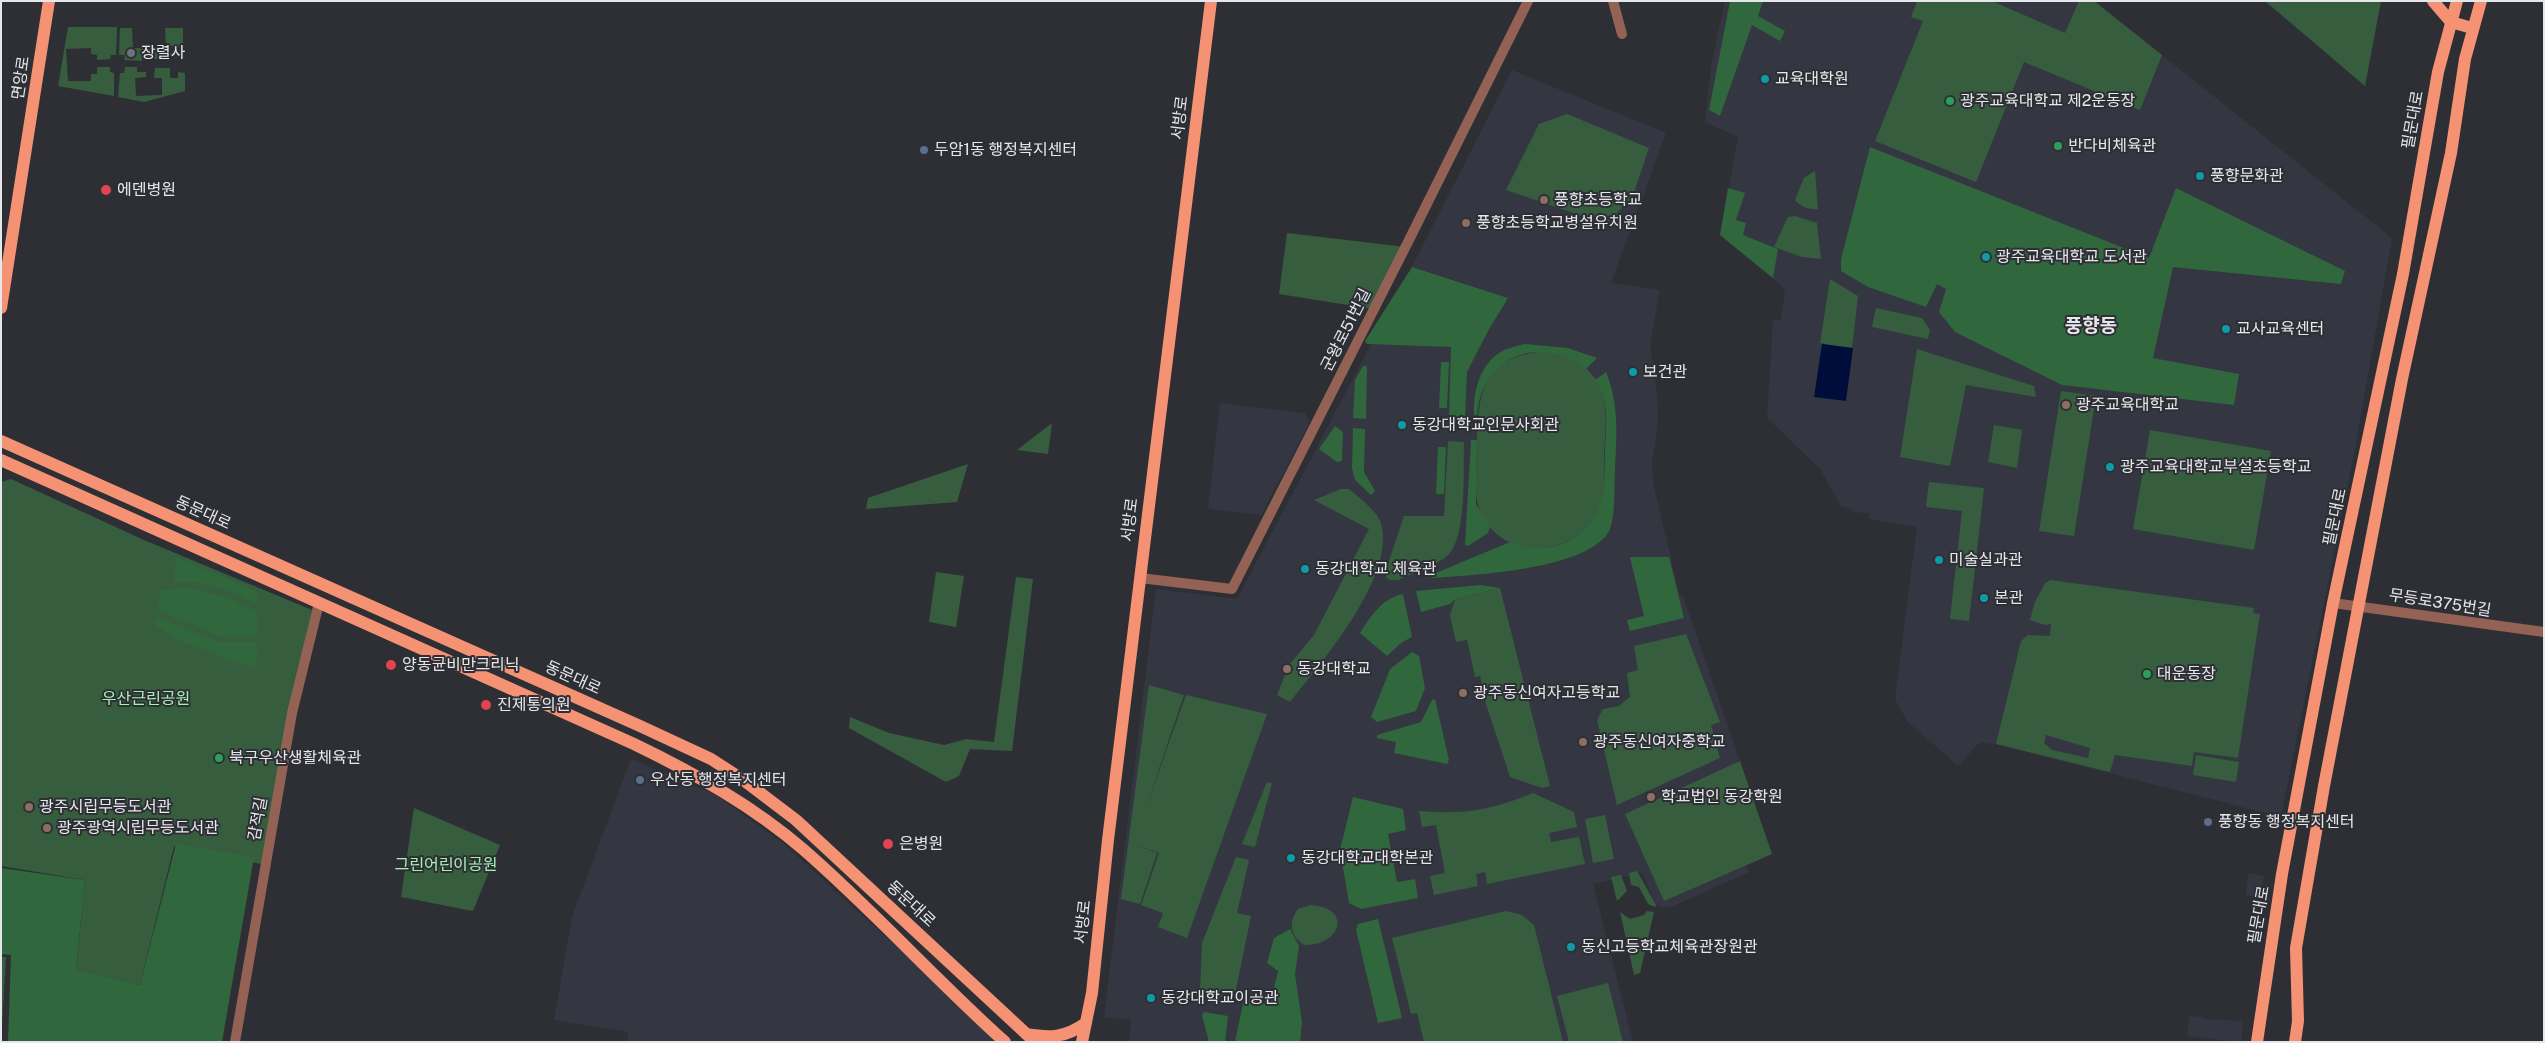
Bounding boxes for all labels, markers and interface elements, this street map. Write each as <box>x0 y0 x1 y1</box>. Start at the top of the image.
place label: 장렬사 <box>141 43 185 63</box>
marker: 장렬사 <box>125 47 137 59</box>
street label: 면앙로 <box>8 55 34 101</box>
place label: 교육대학원 <box>1775 69 1849 89</box>
marker: 교육대학원 <box>1759 73 1771 85</box>
street label: 필문대로 <box>2398 89 2428 151</box>
place label: 광주교육대학교 제2운동장 <box>1960 91 2135 111</box>
street label: 서방로 <box>1168 95 1192 141</box>
marker: 광주교육대학교 제2운동장 <box>1944 95 1956 107</box>
place label: 반다비체육관 <box>2068 136 2156 156</box>
place label: 두암1동 행정복지센터 <box>934 140 1077 160</box>
marker: 반다비체육관 <box>2052 140 2064 152</box>
marker: 두암1동 행정복지센터 <box>918 144 930 156</box>
place label: 풍향문화관 <box>2210 166 2284 186</box>
marker: 풍향문화관 <box>2194 170 2206 182</box>
place label: 에덴병원 <box>117 180 176 200</box>
marker: 에덴병원 <box>99 183 113 197</box>
place label: 풍향초등학교 <box>1554 190 1642 210</box>
marker: 풍향초등학교 <box>1538 194 1550 206</box>
place label: 풍향초등학교병설유치원 <box>1476 213 1638 233</box>
marker: 풍향초등학교병설유치원 <box>1460 217 1472 229</box>
place label: 광주교육대학교 도서관 <box>1996 247 2147 267</box>
marker: 광주교육대학교 도서관 <box>1980 251 1992 263</box>
street label: 군왕로51번길 <box>1317 285 1375 375</box>
district label: 풍향동 <box>2065 315 2117 337</box>
place label: 교사교육센터 <box>2236 319 2324 339</box>
marker: 교사교육센터 <box>2220 323 2232 335</box>
place label: 보건관 <box>1643 362 1687 382</box>
marker: 보건관 <box>1627 366 1639 378</box>
place label: 광주교육대학교 <box>2076 395 2179 415</box>
marker: 광주교육대학교 <box>2060 399 2072 411</box>
place label: 동강대학교인문사회관 <box>1412 415 1559 435</box>
marker: 동강대학교인문사회관 <box>1396 419 1408 431</box>
place label: 광주교육대학교부설초등학교 <box>2120 457 2311 477</box>
marker: 광주교육대학교부설초등학교 <box>2104 461 2116 473</box>
street label: 필문대로 <box>2319 486 2351 548</box>
street label: 동문대로 <box>172 492 234 534</box>
street label: 서방로 <box>1118 497 1142 543</box>
place label: 미술실과관 <box>1949 550 2023 570</box>
marker: 미술실과관 <box>1933 554 1945 566</box>
place label: 동강대학교 체육관 <box>1315 559 1437 579</box>
marker: 동강대학교 체육관 <box>1299 563 1311 575</box>
street label: 무등로375번길 <box>2388 585 2492 621</box>
place label: 본관 <box>1994 588 2023 608</box>
marker: 본관 <box>1978 592 1990 604</box>
place label: 양동균비만크리닉 <box>402 655 520 675</box>
street label: 동문대로 <box>542 657 604 699</box>
marker: 양동균비만크리닉 <box>384 658 398 672</box>
place label: 동강대학교 <box>1297 659 1371 679</box>
marker: 동강대학교 <box>1281 663 1293 675</box>
place label: 대운동장 <box>2157 664 2216 684</box>
marker: 대운동장 <box>2141 668 2153 680</box>
place label: 광주동신여자고등학교 <box>1473 683 1620 703</box>
marker: 광주동신여자고등학교 <box>1457 687 1469 699</box>
park label: 우산근린공원 <box>102 689 190 709</box>
place label: 진제통의원 <box>497 695 571 715</box>
marker: 진제통의원 <box>479 698 493 712</box>
place label: 광주동신여자중학교 <box>1593 732 1725 752</box>
marker: 광주동신여자중학교 <box>1577 736 1589 748</box>
place label: 북구우산생활체육관 <box>229 748 361 768</box>
marker: 북구우산생활체육관 <box>213 752 225 764</box>
place label: 우산동 행정복지센터 <box>650 770 786 790</box>
marker: 우산동 행정복지센터 <box>634 774 646 786</box>
place label: 학교법인 동강학원 <box>1661 787 1783 807</box>
marker: 학교법인 동강학원 <box>1645 791 1657 803</box>
street label: 감적길 <box>245 796 271 842</box>
place label: 광주시립무등도서관 <box>39 797 171 817</box>
marker: 광주시립무등도서관 <box>23 801 35 813</box>
place label: 풍향동 행정복지센터 <box>2218 812 2354 832</box>
marker: 풍향동 행정복지센터 <box>2202 816 2214 828</box>
place label: 광주광역시립무등도서관 <box>57 818 219 838</box>
marker: 광주광역시립무등도서관 <box>41 822 53 834</box>
place label: 은병원 <box>899 834 943 854</box>
marker: 은병원 <box>881 837 895 851</box>
place label: 동강대학교대학본관 <box>1301 848 1433 868</box>
marker: 동강대학교대학본관 <box>1285 852 1297 864</box>
park label: 그린어린이공원 <box>394 855 498 875</box>
street label: 동문대로 <box>883 877 939 931</box>
street label: 필문대로 <box>2244 884 2274 946</box>
street label: 서방로 <box>1071 899 1095 945</box>
place label: 동신고등학교체육관장원관 <box>1581 937 1758 957</box>
marker: 동신고등학교체육관장원관 <box>1565 941 1577 953</box>
place label: 동강대학교이공관 <box>1161 988 1279 1008</box>
marker: 동강대학교이공관 <box>1145 992 1157 1004</box>

